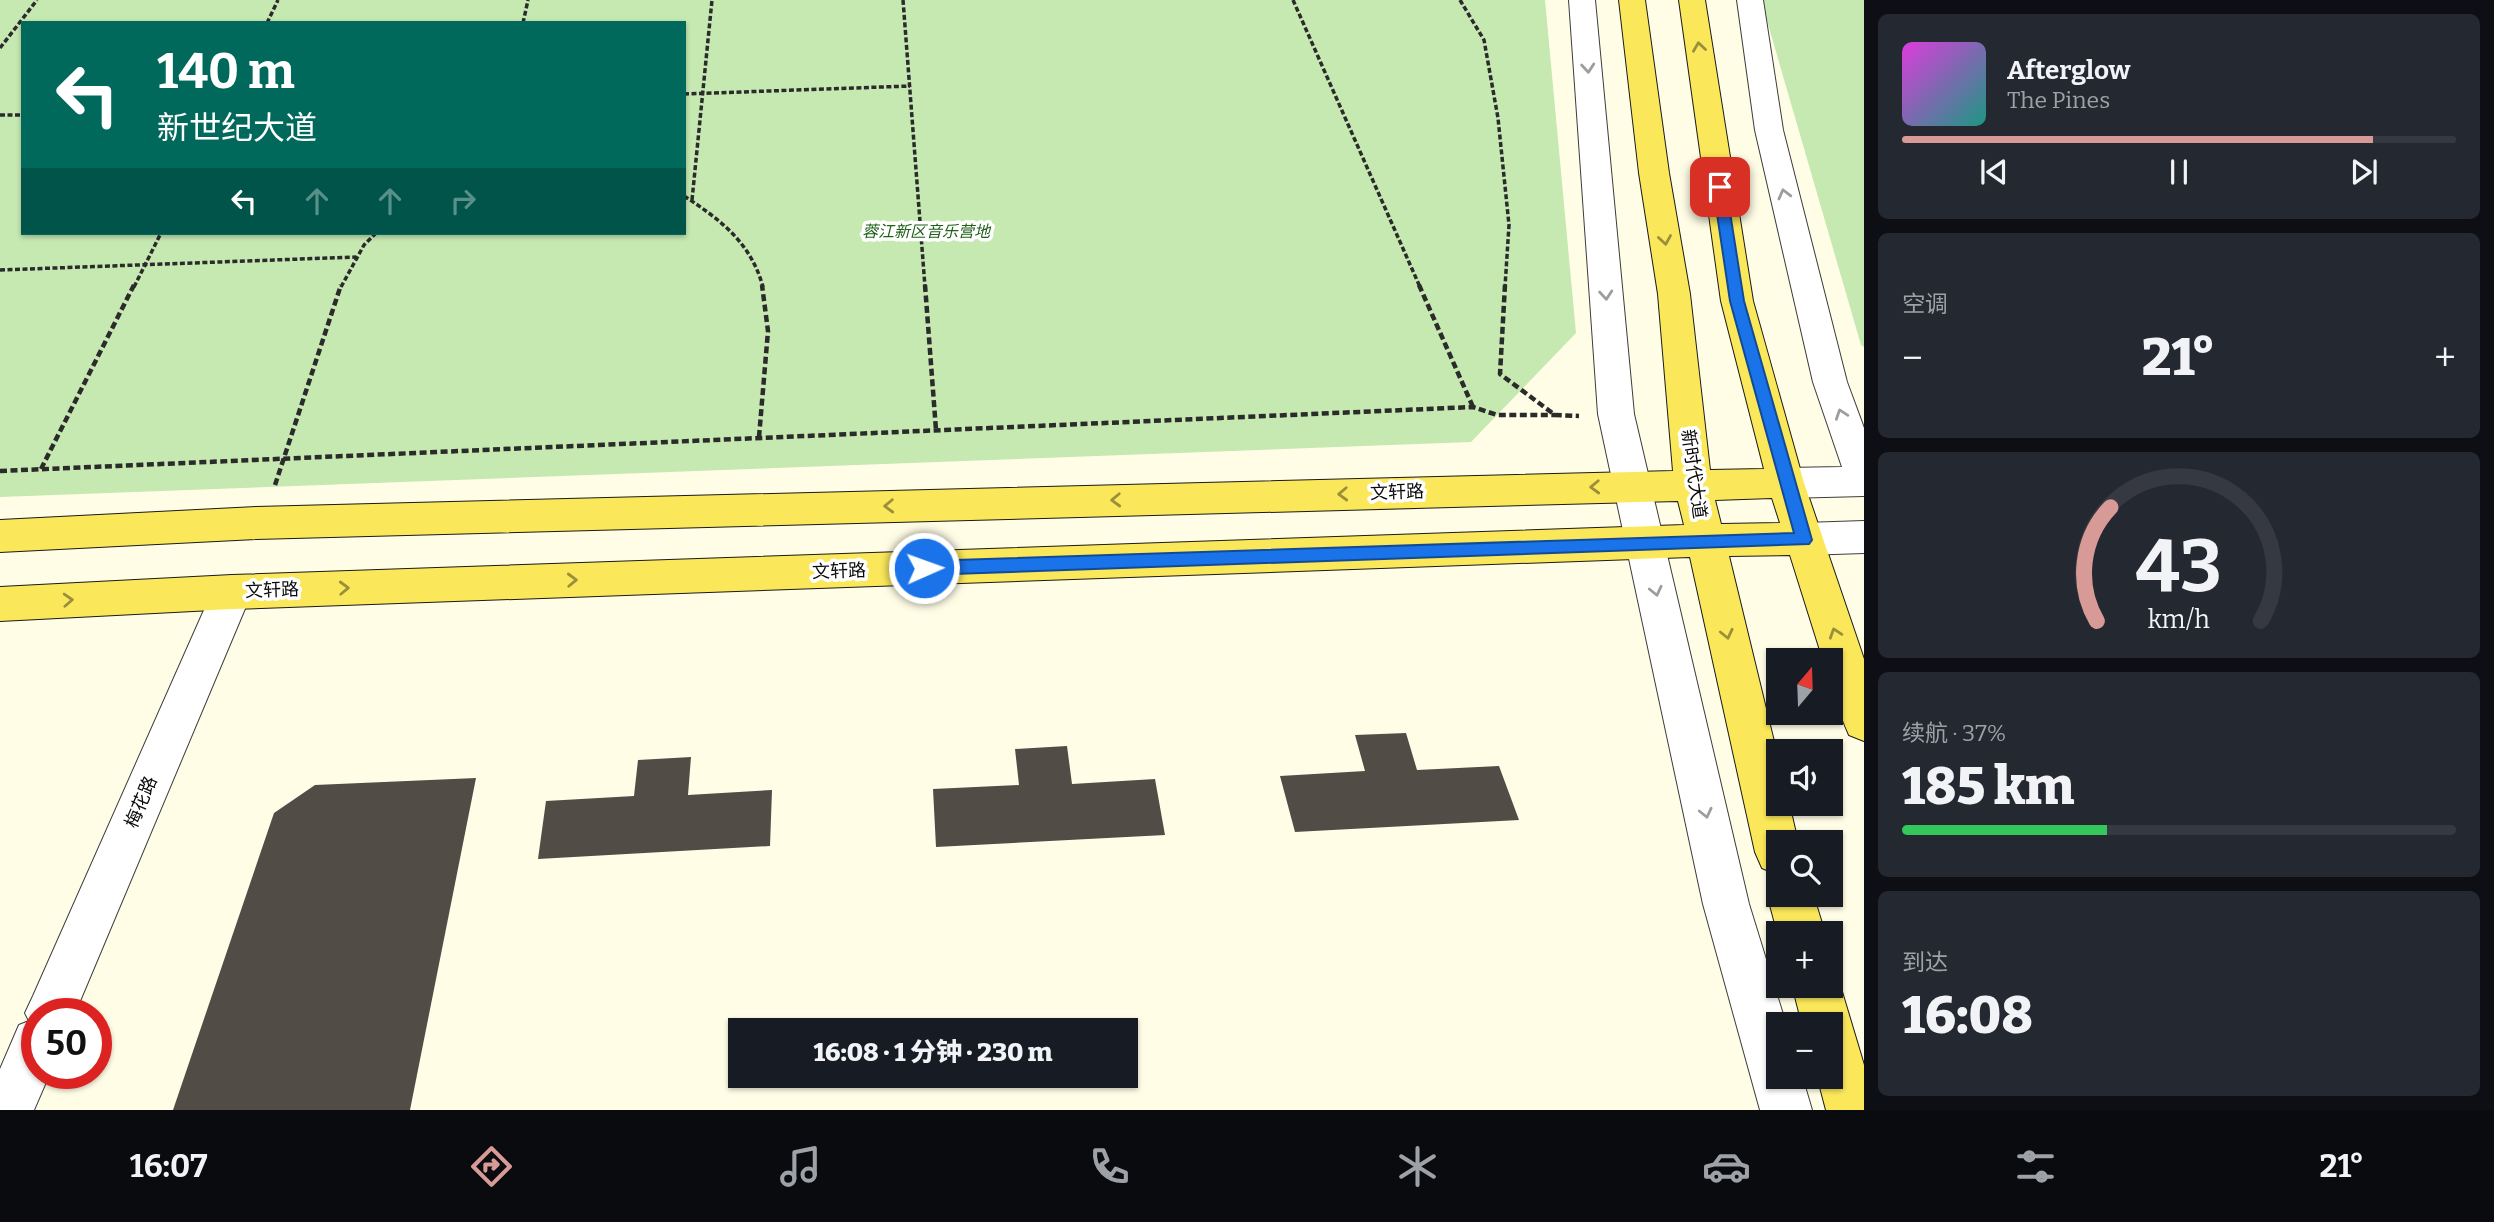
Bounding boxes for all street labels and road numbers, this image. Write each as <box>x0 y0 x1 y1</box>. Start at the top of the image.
street label: 新时代大道 <box>1677 428 1711 520</box>
street label: 文轩路 <box>1370 480 1424 504</box>
street label: 文轩路 <box>812 559 866 583</box>
street label: 文轩路 <box>245 578 299 602</box>
street label: 梅花路 <box>120 773 162 831</box>

